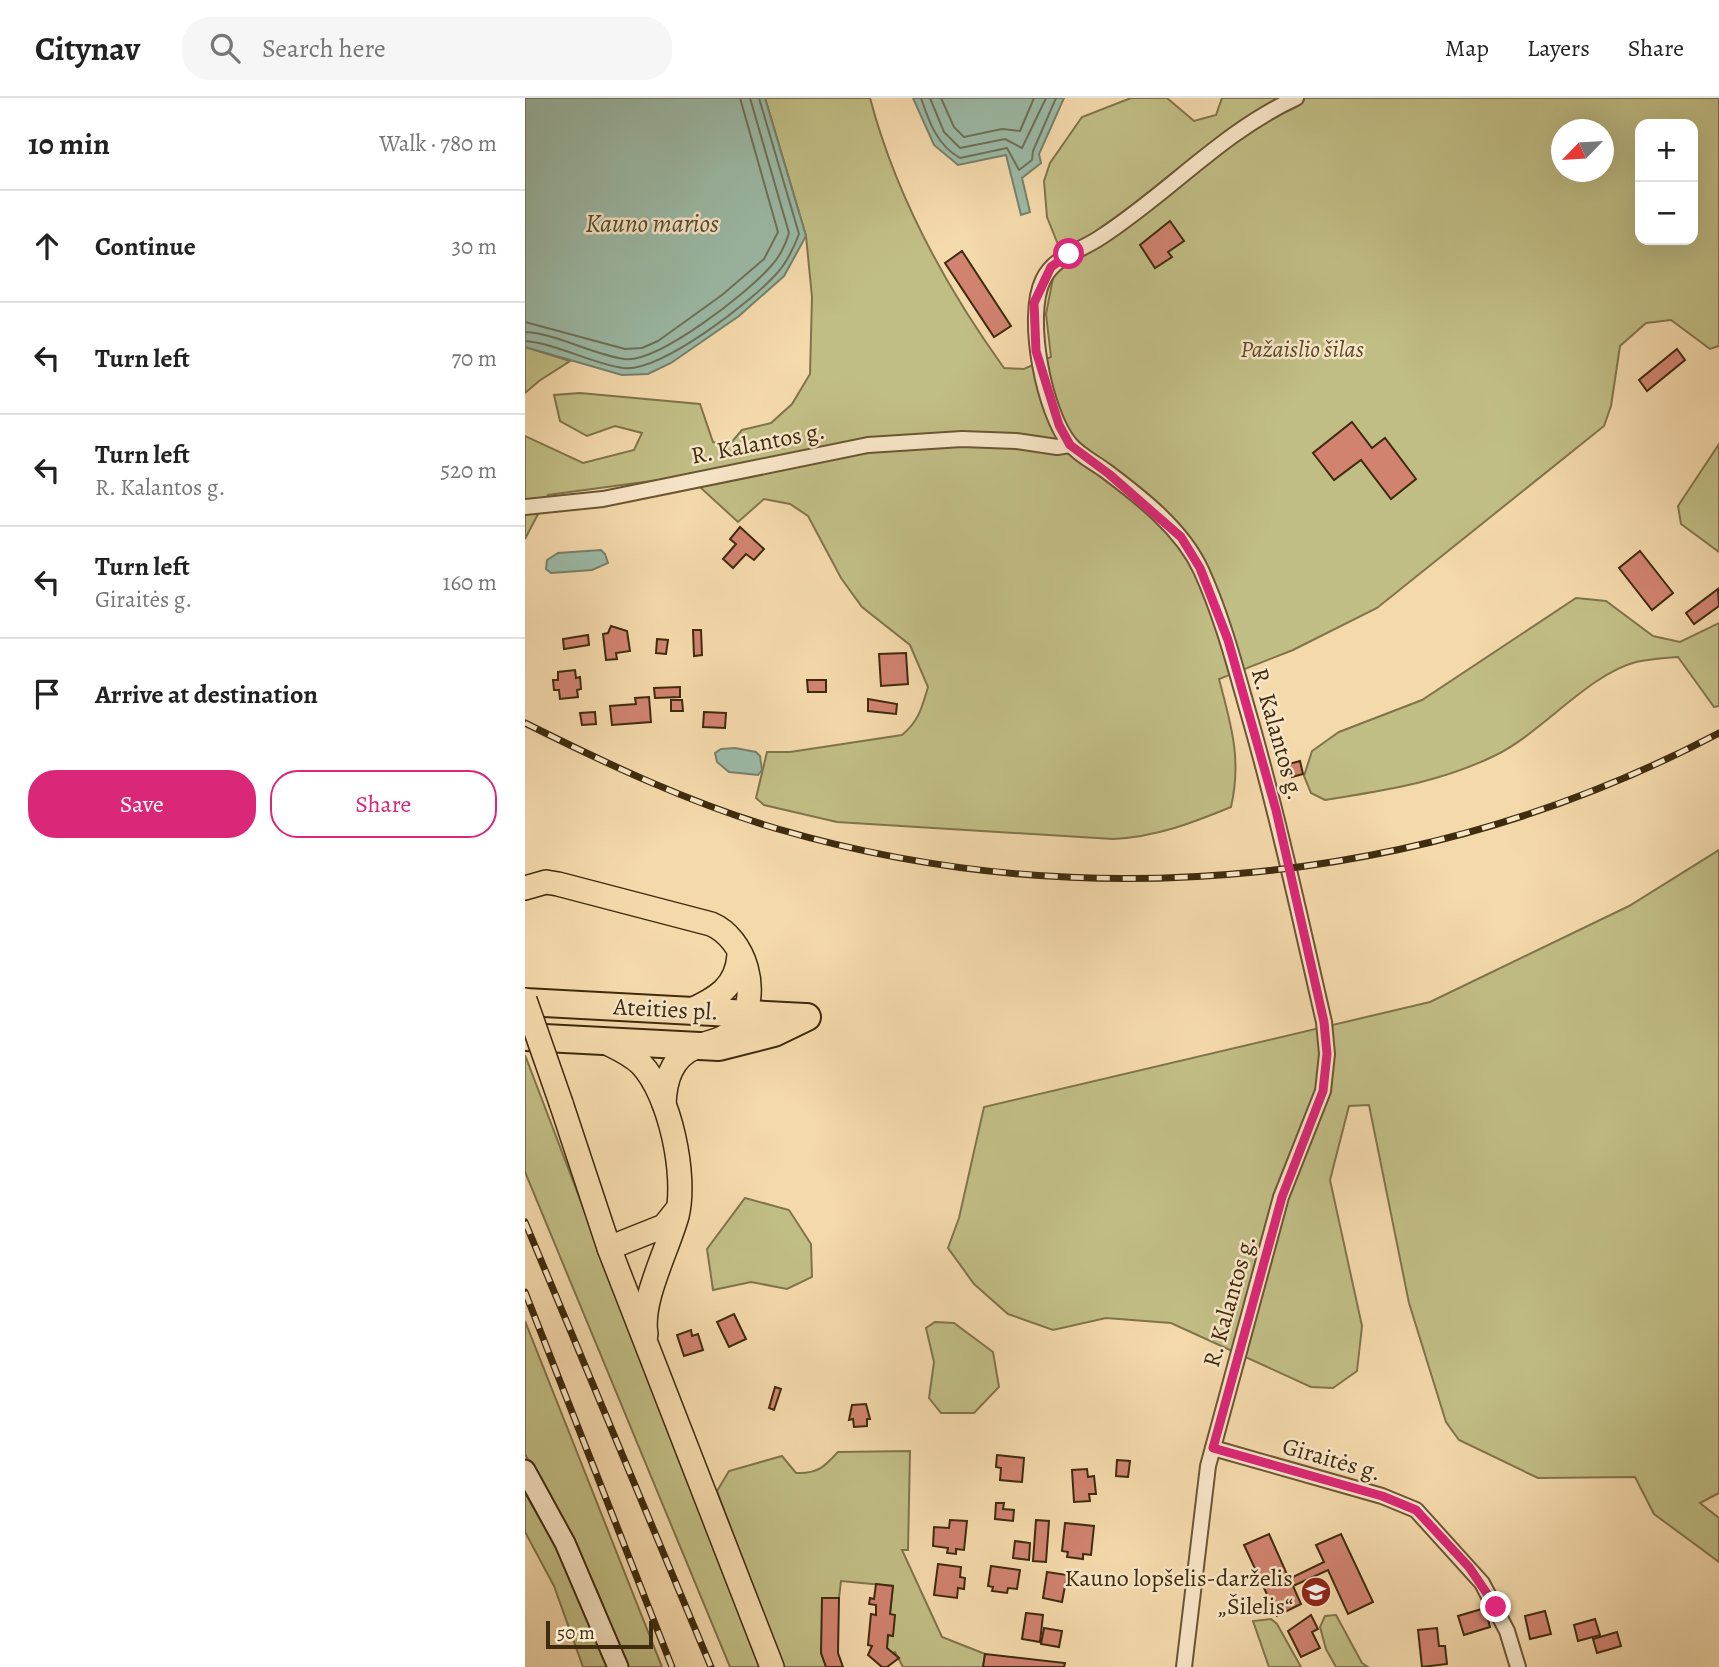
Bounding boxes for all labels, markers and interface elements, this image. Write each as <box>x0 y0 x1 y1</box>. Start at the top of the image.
search box <box>182 17 672 80</box>
text: Citynav <box>35 26 140 71</box>
icon: search <box>206 29 244 67</box>
text: Search here <box>262 31 386 66</box>
text: Map <box>1445 32 1489 64</box>
text: Layers <box>1527 32 1590 64</box>
text: Share <box>1628 32 1684 64</box>
north arrow <box>1551 119 1614 182</box>
map controls <box>1635 119 1698 245</box>
button: + <box>1635 119 1698 182</box>
text: 10 min <box>28 124 110 164</box>
text: Walk · 780 m <box>379 128 497 159</box>
button: − <box>1635 182 1698 245</box>
water label: Kauno marios <box>585 206 719 241</box>
icon: ahead <box>28 227 66 265</box>
text: Continue <box>95 229 196 264</box>
text: 30 m <box>451 231 497 262</box>
route start <box>1053 238 1084 269</box>
park label: Pažaislio šilas <box>1240 333 1364 365</box>
icon: left <box>28 339 66 377</box>
text: Turn left <box>95 341 190 376</box>
text: 70 m <box>451 343 497 374</box>
street label: R. Kalantos g. <box>688 414 828 472</box>
text: Turn left <box>95 437 190 472</box>
icon: left <box>28 451 66 489</box>
text: 520 m <box>440 455 497 486</box>
text: R. Kalantos g. <box>95 472 225 503</box>
text: Turn left <box>95 549 190 584</box>
icon: left <box>28 563 66 601</box>
text: 160 m <box>443 567 497 598</box>
text: Giraitės g. <box>95 584 192 615</box>
street label: R. Kalantos g. <box>1244 664 1312 804</box>
icon: arrive <box>28 675 66 713</box>
text: Arrive at destination <box>95 677 318 712</box>
button: Save <box>28 770 256 838</box>
button: Share <box>270 770 497 838</box>
street label: Ateities pl. <box>612 990 719 1028</box>
street label: R. Kalantos g. <box>1195 1231 1263 1371</box>
street label: Giraitės g. <box>1279 1430 1385 1488</box>
place label: Kauno lopšelis-darželis „Šilelis“ <box>1065 1562 1293 1622</box>
school or university icon: Kauno lopšelis-darželis „Šilelis“ <box>1299 1575 1333 1609</box>
route end <box>1480 1591 1511 1622</box>
scale bar <box>546 1618 653 1650</box>
text: 50 m <box>557 1620 595 1646</box>

